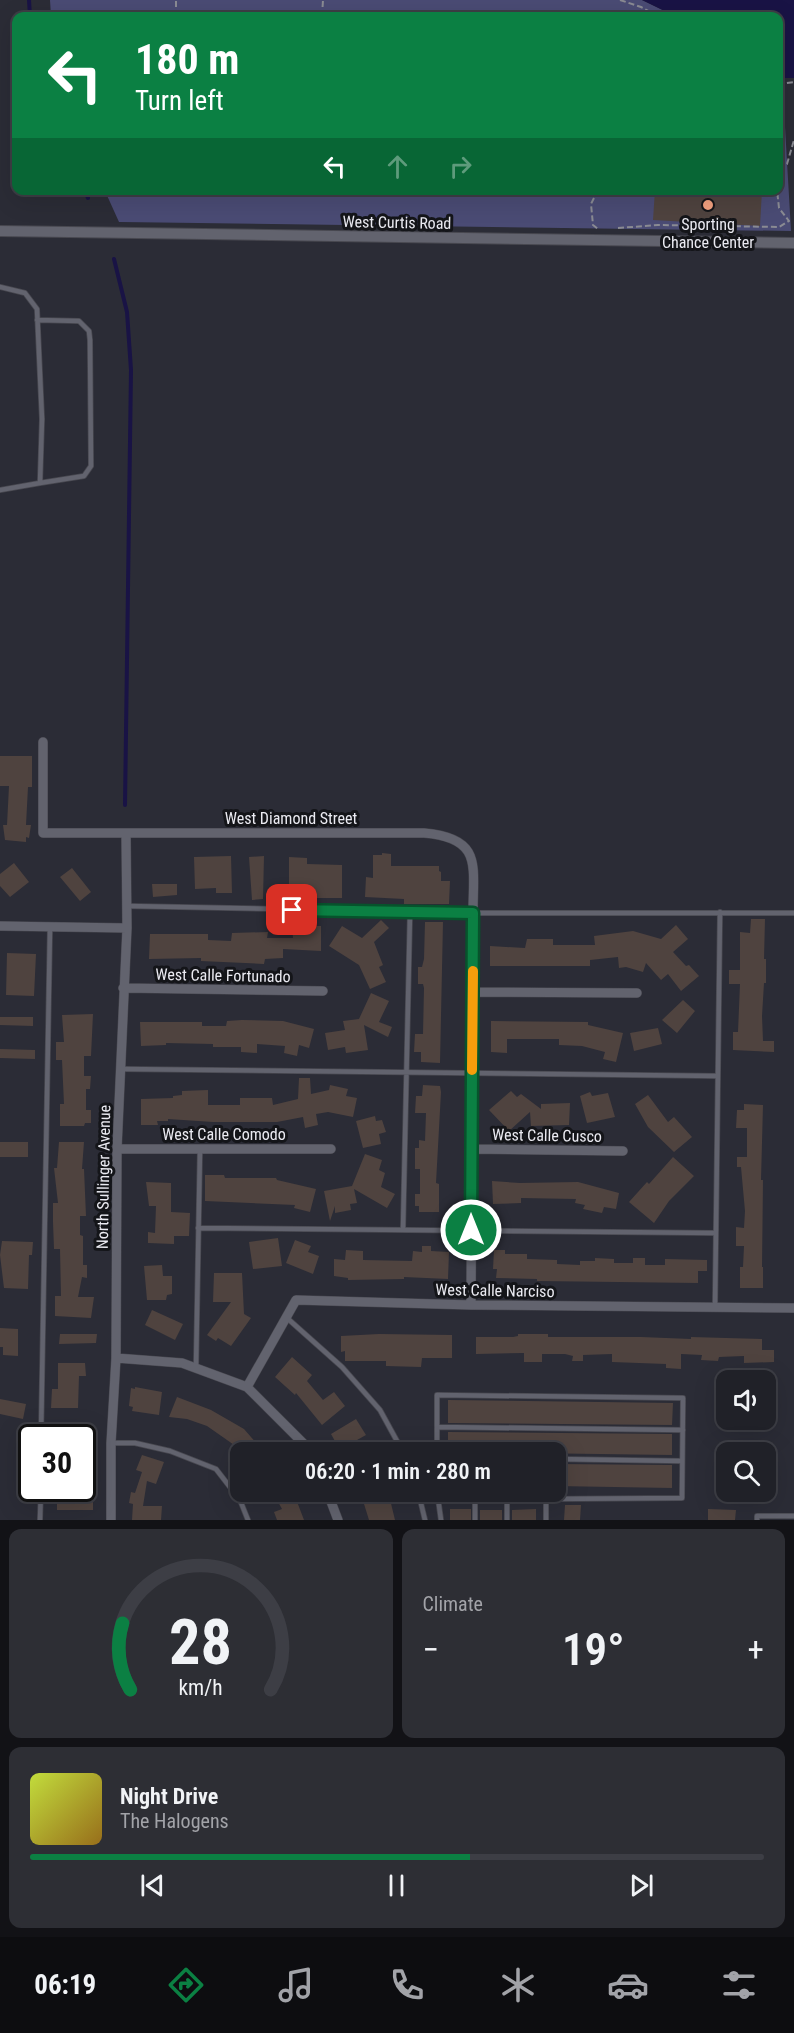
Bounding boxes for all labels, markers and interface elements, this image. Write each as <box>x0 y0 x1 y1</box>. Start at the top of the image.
text: 180 m <box>135 35 240 84</box>
icon: left <box>36 36 114 114</box>
text: Turn left <box>135 85 224 117</box>
icon: left <box>318 150 351 183</box>
icon: ahead <box>381 150 414 183</box>
icon: right <box>444 150 477 183</box>
marker: Sporting Chance Center <box>701 198 715 212</box>
street label: West Curtis Road <box>342 212 452 233</box>
place label: Sporting Chance Center <box>662 215 754 252</box>
street label: West Diamond Street <box>225 809 358 828</box>
pin <box>266 884 317 935</box>
icon: arrive <box>275 893 308 926</box>
street label: West Calle Fortunado <box>155 965 291 986</box>
street label: North Sullinger Avenue <box>93 1105 114 1249</box>
street label: West Calle Comodo <box>162 1125 286 1144</box>
street label: West Calle Cusco <box>492 1125 602 1146</box>
position arrow <box>439 1198 503 1262</box>
street label: West Calle Narciso <box>435 1280 555 1301</box>
map controls <box>716 1370 776 1502</box>
button: sound <box>716 1370 776 1430</box>
speed limit sign: 30 <box>18 1424 96 1502</box>
button: search <box>716 1442 776 1502</box>
text: 06:20 · 1 min · 280 m <box>305 1459 491 1484</box>
text: Climate <box>423 1592 483 1616</box>
text: 28 <box>169 1606 232 1679</box>
text: 19° <box>562 1623 625 1676</box>
text: − <box>423 1630 439 1669</box>
text: + <box>748 1630 764 1669</box>
text: km/h <box>179 1676 223 1701</box>
text: Night Drive <box>120 1784 218 1809</box>
text: The Halogens <box>120 1809 229 1833</box>
icon: previous <box>136 1869 169 1902</box>
icon: pause <box>380 1869 413 1902</box>
icon: next <box>625 1869 658 1902</box>
icon: directions <box>165 1964 207 2006</box>
icon: music <box>275 1964 317 2006</box>
icon: phone <box>386 1964 428 2006</box>
icon: climate <box>497 1964 539 2006</box>
icon: car <box>607 1964 649 2006</box>
icon: filters <box>718 1964 760 2006</box>
text: 06:19 <box>34 1969 96 2001</box>

